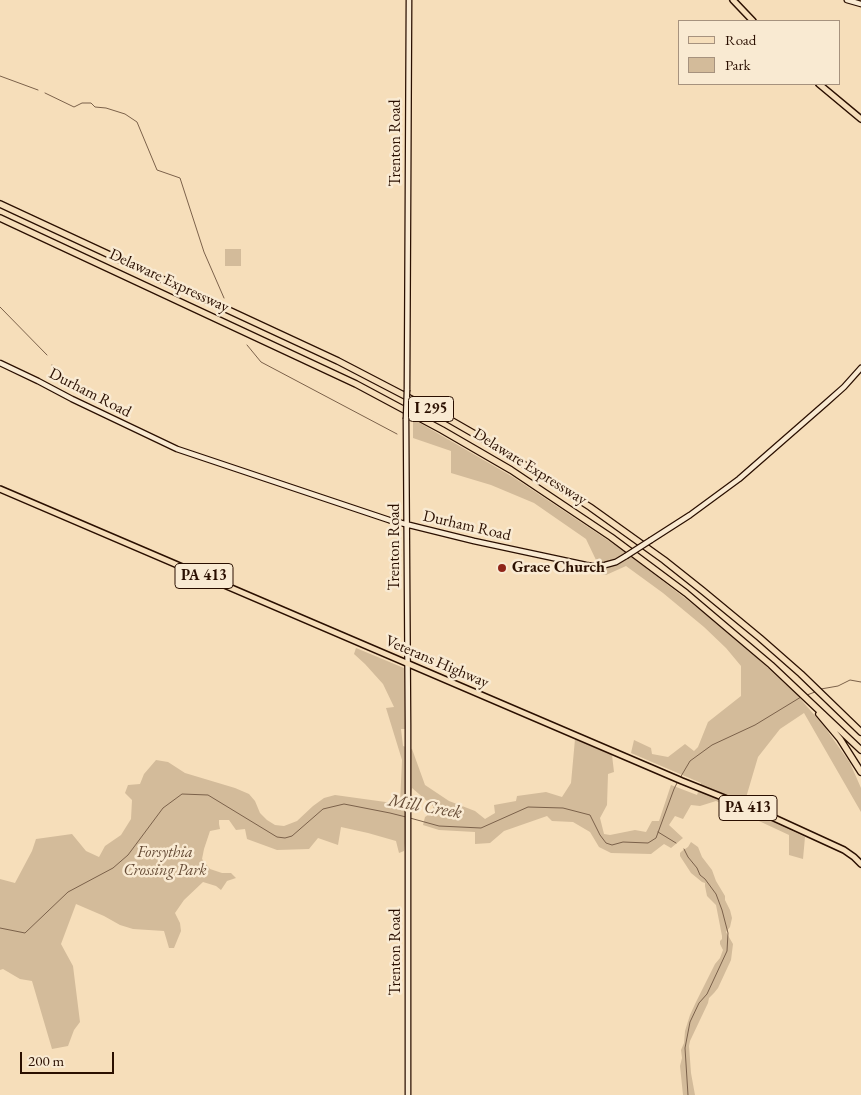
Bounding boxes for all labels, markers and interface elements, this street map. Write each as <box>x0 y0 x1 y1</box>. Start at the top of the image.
legend <box>678 20 841 85</box>
text: Road <box>725 30 756 49</box>
text: Park <box>725 55 751 74</box>
street label: Trenton Road <box>386 99 406 187</box>
street label: Delaware Expressway <box>106 245 232 317</box>
street label: Durham Road <box>46 364 134 422</box>
road number: I 295 <box>408 396 454 422</box>
street label: Delaware Expressway <box>470 424 590 510</box>
street label: Trenton Road <box>385 503 405 591</box>
street label: Durham Road <box>421 507 513 545</box>
place label: Grace Church <box>512 558 605 578</box>
marker: Grace Church <box>496 562 508 574</box>
road number: PA 413 <box>175 564 233 588</box>
street label: Veterans Highway <box>382 632 492 692</box>
water label: Mill Creek <box>386 790 464 824</box>
road number: PA 413 <box>719 796 777 820</box>
park label: Forsythia Crossing Park <box>123 843 207 881</box>
street label: Trenton Road <box>386 908 406 996</box>
scale bar <box>22 1042 116 1074</box>
text: 200 m <box>28 1051 64 1070</box>

